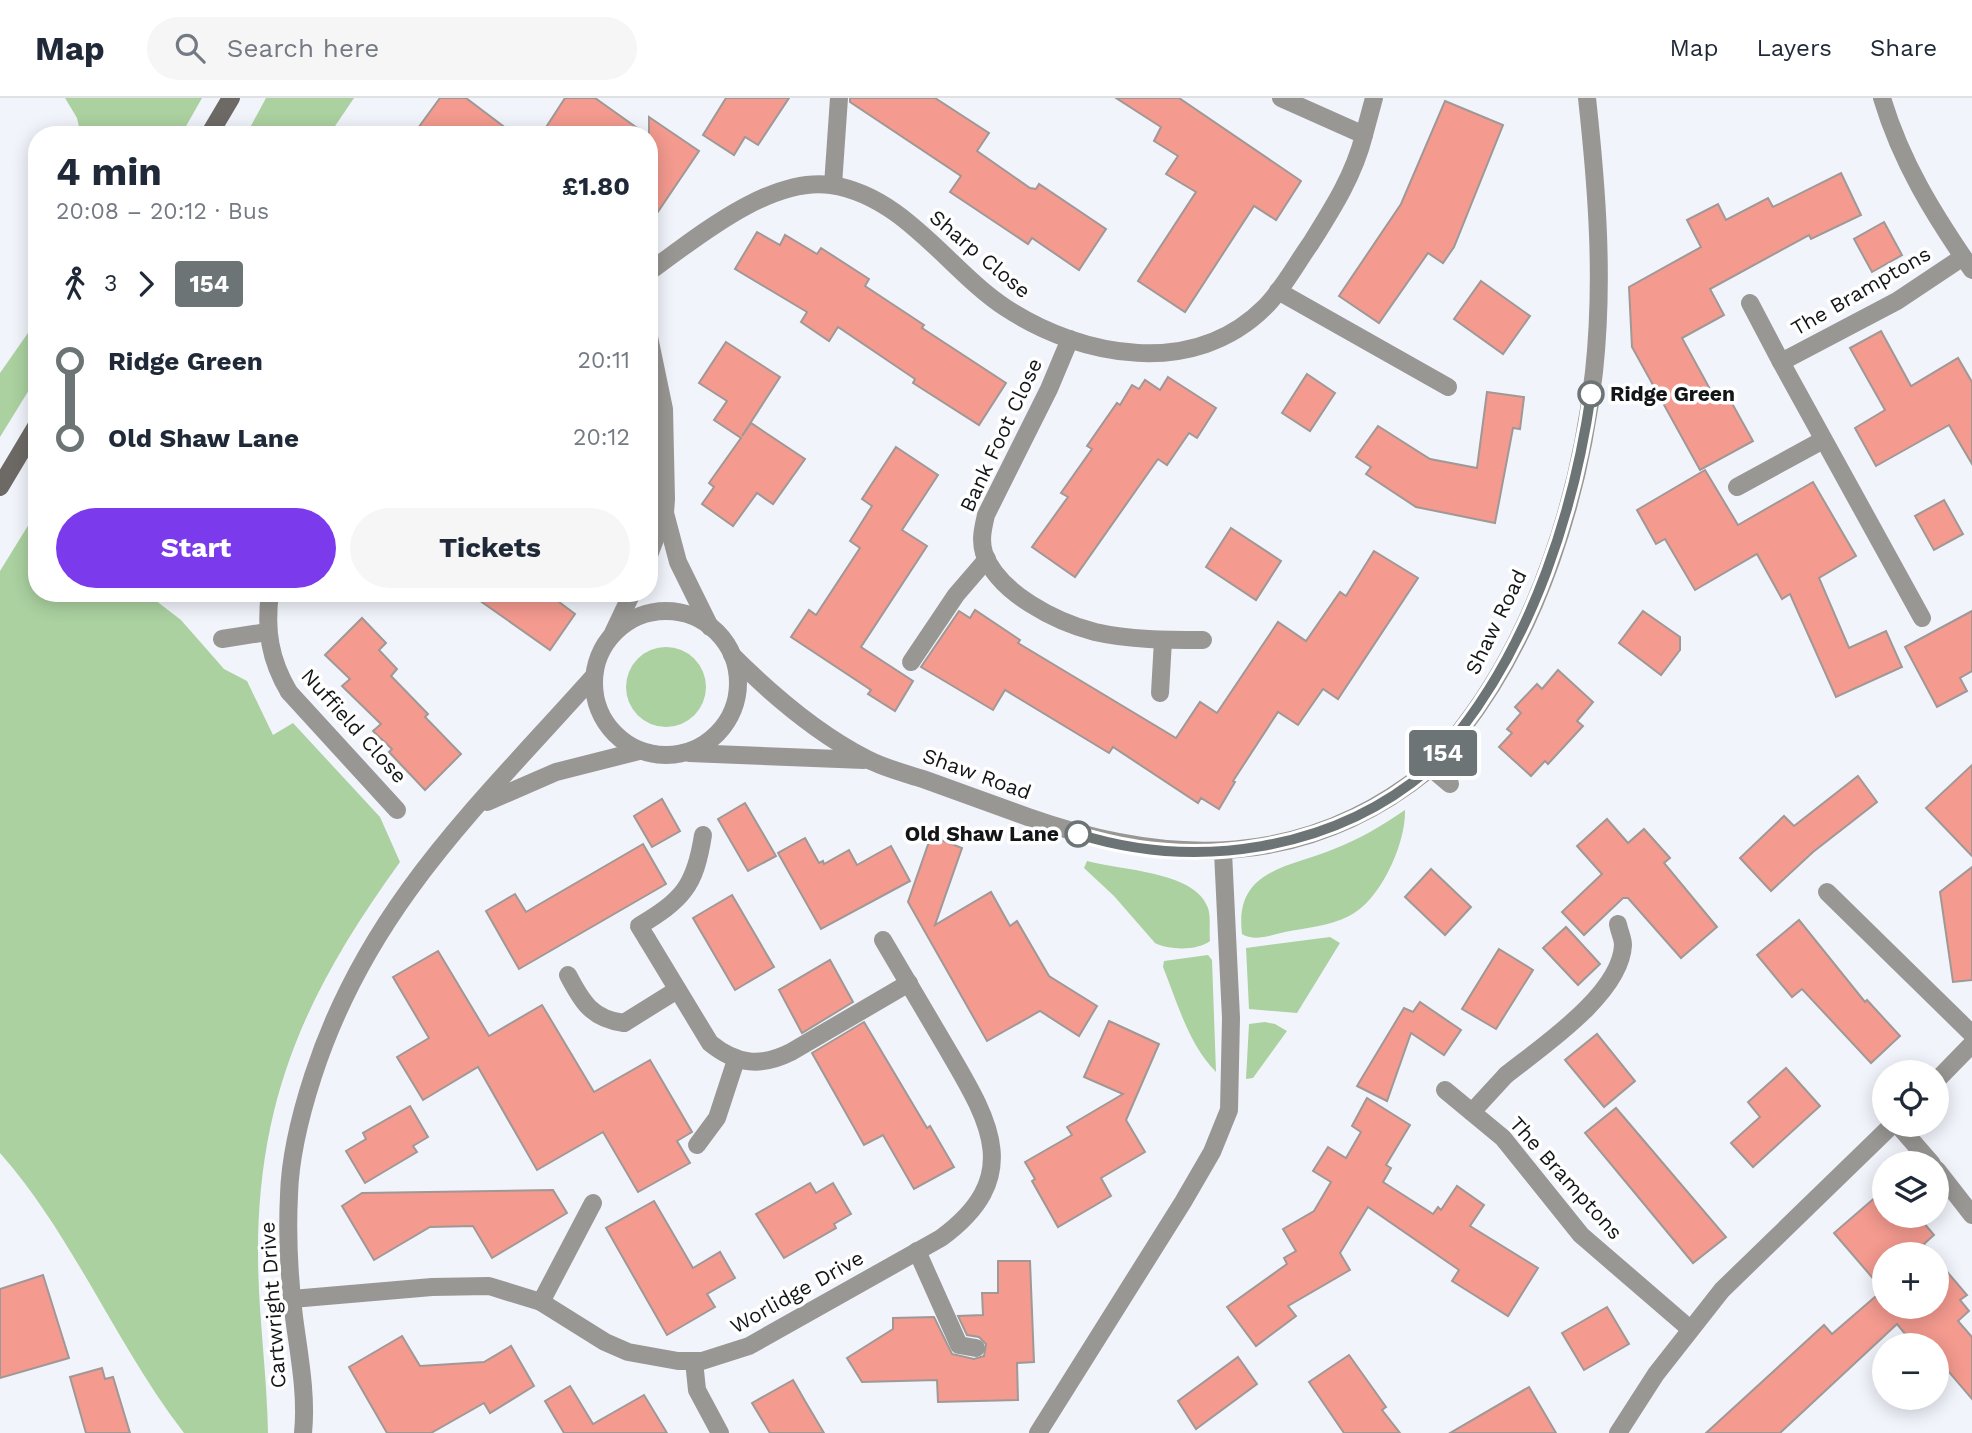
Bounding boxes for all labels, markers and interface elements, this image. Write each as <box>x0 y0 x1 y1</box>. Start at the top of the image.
search box <box>147 17 637 80</box>
text: Map <box>35 29 105 68</box>
icon: search <box>171 29 209 67</box>
text: Search here <box>227 33 379 63</box>
text: Map <box>1670 34 1718 62</box>
text: Layers <box>1756 34 1832 62</box>
text: Share <box>1870 34 1937 62</box>
text: 4 min <box>56 150 162 194</box>
text: £1.80 <box>562 171 630 201</box>
text: 20:08 – 20:12 · Bus <box>56 198 269 225</box>
street label: Sharp Close <box>925 204 1036 303</box>
street label: The Bramptons <box>1787 241 1935 341</box>
icon: walk <box>56 265 94 303</box>
icon: forward <box>127 265 165 303</box>
text: 3 <box>104 270 117 297</box>
text: 154 <box>189 270 229 298</box>
text: Ridge Green <box>108 346 263 376</box>
text: 20:11 <box>578 347 630 374</box>
street label: Bank Foot Close <box>954 354 1047 516</box>
marker: Ridge Green <box>1578 381 1604 407</box>
place label: Ridge Green <box>1610 381 1735 406</box>
text: Old Shaw Lane <box>108 423 299 453</box>
text: 20:12 <box>573 424 630 451</box>
button: Start <box>56 508 336 588</box>
button: Tickets <box>350 508 630 588</box>
street label: Shaw Road <box>1459 565 1532 678</box>
street label: Nuffield Close <box>296 663 412 788</box>
line badge: 154 <box>1403 730 1483 776</box>
text: 154 <box>1423 739 1463 767</box>
street label: Shaw Road <box>920 742 1035 805</box>
place label: Old Shaw Lane <box>905 821 1059 846</box>
marker: Old Shaw Lane <box>1065 821 1091 847</box>
map controls <box>1872 1060 1949 1410</box>
button: locate <box>1872 1060 1949 1137</box>
street label: The Bramptons <box>1505 1111 1628 1244</box>
button: layers <box>1872 1151 1949 1228</box>
street label: Cartwright Drive <box>254 1221 291 1389</box>
button: + <box>1872 1242 1949 1319</box>
street label: Worlidge Drive <box>726 1245 868 1338</box>
button: − <box>1872 1333 1949 1410</box>

